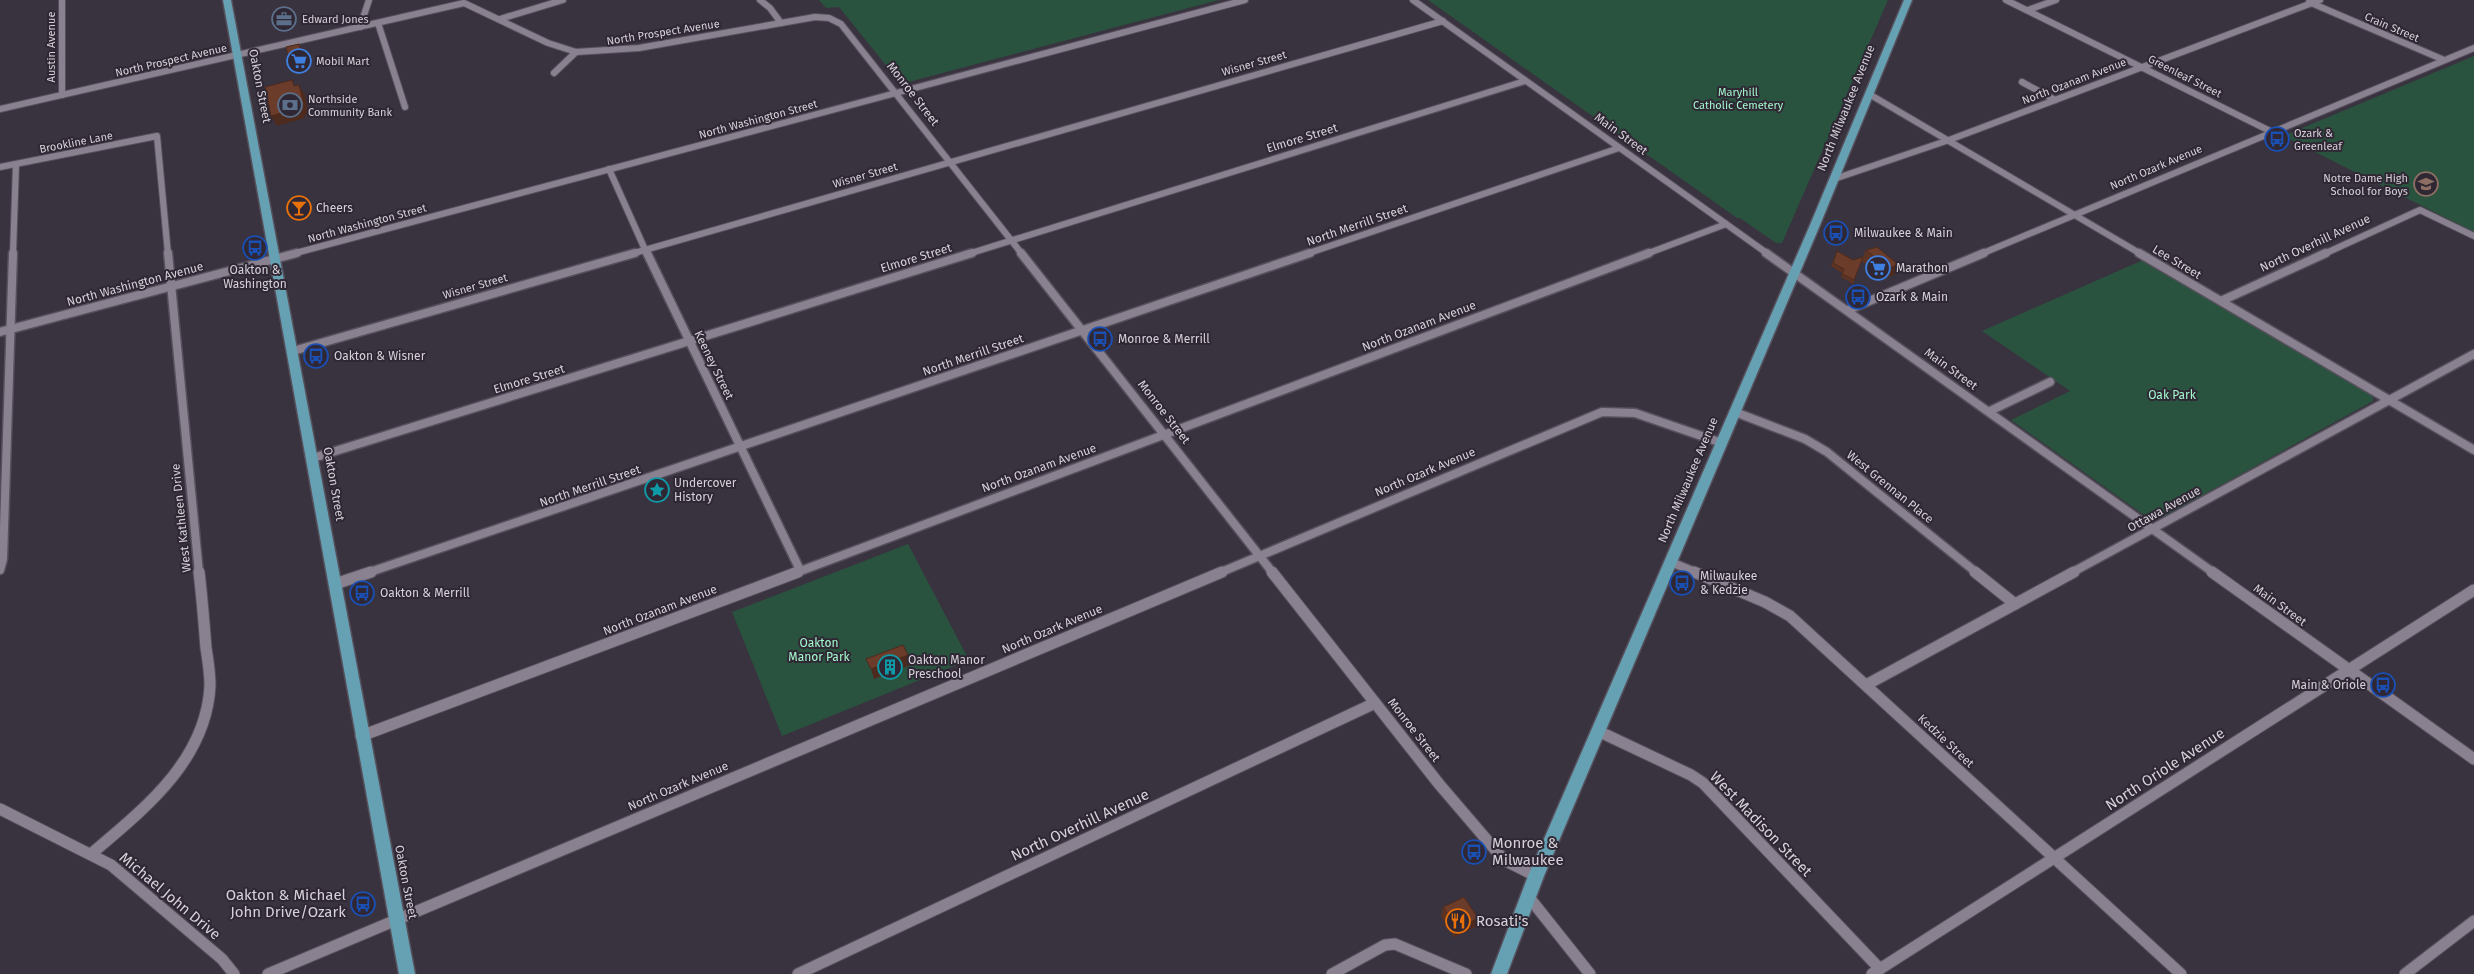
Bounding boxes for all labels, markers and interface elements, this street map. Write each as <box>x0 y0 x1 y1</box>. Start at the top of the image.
office icon: Edward Jones <box>271 6 297 32</box>
street label: Crain Street <box>2362 10 2421 45</box>
street label: Austin Avenue <box>45 12 58 82</box>
place label: Edward Jones <box>302 13 369 26</box>
street label: North Prospect Avenue <box>606 17 721 48</box>
street label: North Prospect Avenue <box>114 41 228 80</box>
street label: North Milwaukee Avenue <box>1814 43 1878 173</box>
street label: Oakton Street <box>246 48 274 125</box>
supermarket icon: Mobil Mart <box>286 48 312 74</box>
street label: Wisner Street <box>1220 48 1288 79</box>
street label: Greenleaf Street <box>2146 52 2224 101</box>
place label: Mobil Mart <box>316 55 370 68</box>
street label: North Ozanam Avenue <box>2020 56 2128 107</box>
street label: Monroe Street <box>884 59 943 129</box>
park label: Maryhill Catholic Cemetery <box>1693 86 1784 112</box>
bank icon: Northside Community Bank <box>277 92 303 118</box>
place label: Northside Community Bank <box>308 93 393 119</box>
street label: North Washington Street <box>697 97 819 142</box>
street label: Main Street <box>1592 110 1651 158</box>
street label: Elmore Street <box>1265 120 1340 155</box>
bus stop icon: Ozark & Greenleaf <box>2264 126 2290 152</box>
place label: Ozark & Greenleaf <box>2294 127 2343 153</box>
street label: Brookline Lane <box>38 129 114 156</box>
street label: North Ozark Avenue <box>2108 142 2204 193</box>
street label: Wisner Street <box>831 160 899 191</box>
school or university icon: Notre Dame High School for Boys <box>2413 171 2439 197</box>
place label: Notre Dame High School for Boys <box>2323 172 2408 198</box>
bar icon: Cheers <box>286 195 312 221</box>
street label: North Washington Street <box>306 201 428 246</box>
place label: Cheers <box>316 201 353 215</box>
street label: North Merrill Street <box>1305 201 1410 249</box>
street label: North Overhill Avenue <box>2258 211 2372 275</box>
bus stop icon: Milwaukee & Main <box>1823 220 1849 246</box>
place label: Milwaukee & Main <box>1854 226 1953 240</box>
bus stop icon: Oakton & Washington <box>242 235 268 261</box>
street label: Elmore Street <box>879 240 954 275</box>
street label: Lee Street <box>2150 242 2205 282</box>
supermarket icon: Marathon <box>1865 255 1891 281</box>
street label: North Washington Avenue <box>65 259 205 309</box>
place label: Marathon <box>1896 261 1948 275</box>
place label: Oakton & Washington <box>223 263 287 291</box>
street label: Wisner Street <box>441 271 509 302</box>
bus stop icon: Ozark & Main <box>1845 284 1871 310</box>
place label: Ozark & Main <box>1876 290 1948 304</box>
street label: North Ozanam Avenue <box>1360 298 1478 354</box>
bus stop icon: Monroe & Merrill <box>1087 326 1113 352</box>
street label: Keeney Street <box>691 328 737 402</box>
street label: North Merrill Street <box>921 331 1026 379</box>
place label: Monroe & Merrill <box>1118 332 1210 346</box>
bus stop icon: Oakton & Wisner <box>303 343 329 369</box>
street label: Main Street <box>1922 345 1981 393</box>
place label: Oakton & Wisner <box>334 349 426 363</box>
street label: Elmore Street <box>492 361 567 396</box>
street label: Monroe Street <box>1135 377 1194 447</box>
park label: Oak Park <box>2148 388 2197 402</box>
street label: North Milwaukee Avenue <box>1655 415 1721 545</box>
street label: North Ozanam Avenue <box>980 441 1098 495</box>
street label: North Ozark Avenue <box>1373 444 1477 500</box>
street label: Oakton Street <box>321 446 348 523</box>
street label: West Grennan Place <box>1844 448 1936 526</box>
street label: North Merrill Street <box>538 462 643 510</box>
street label: West Kathleen Drive <box>168 463 194 573</box>
place label: Undercover History <box>674 476 737 504</box>
place icon: Undercover History <box>644 477 670 503</box>
street label: Ottawa Avenue <box>2125 483 2203 535</box>
place label: Milwaukee & Kedzie <box>1700 569 1757 597</box>
bus stop icon: Milwaukee & Kedzie <box>1669 570 1695 596</box>
bus stop icon: Oakton & Merrill <box>349 580 375 606</box>
street label: Main Street <box>2251 581 2310 629</box>
street label: North Ozanam Avenue <box>601 582 719 638</box>
place label: Oakton & Merrill <box>380 586 470 600</box>
street label: North Ozark Avenue <box>1000 601 1104 657</box>
park label: Oakton Manor Park <box>788 636 851 664</box>
place label: Oakton Manor Preschool <box>908 653 985 681</box>
building icon: Oakton Manor Preschool <box>877 654 903 680</box>
bus stop icon: Main & Oriole <box>2370 672 2396 698</box>
place label: Main & Oriole <box>2291 678 2366 692</box>
street label: Monroe Street <box>1385 695 1444 765</box>
street label: Kedzie Street <box>1915 711 1977 771</box>
street label: North Oriole Avenue <box>2102 724 2228 814</box>
street label: North Ozark Avenue <box>626 758 730 814</box>
street label: West Madison Street <box>1706 768 1816 881</box>
street label: North Overhill Avenue <box>1008 785 1152 865</box>
place label: Monroe & Milwaukee <box>1492 834 1564 869</box>
bus stop icon: Monroe & Milwaukee <box>1461 839 1487 865</box>
street label: Oakton Street <box>392 844 420 921</box>
street label: Michael John Drive <box>116 848 224 944</box>
place label: Oakton & Michael John Drive/Ozark <box>226 886 347 921</box>
bus stop icon: Oakton & Michael John Drive/Ozark <box>350 891 376 917</box>
restaurant icon: Rosati's <box>1445 908 1471 934</box>
place label: Rosati's <box>1476 912 1528 930</box>

